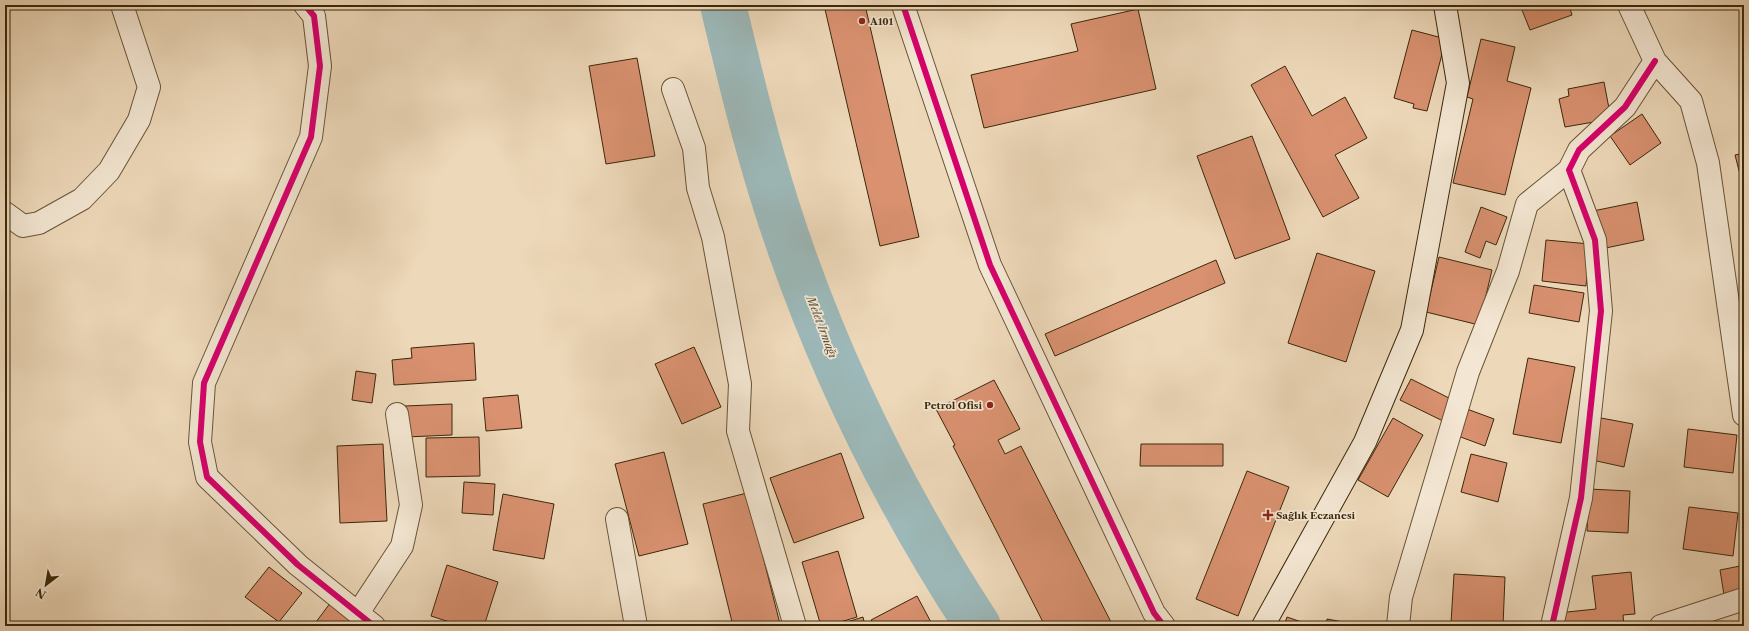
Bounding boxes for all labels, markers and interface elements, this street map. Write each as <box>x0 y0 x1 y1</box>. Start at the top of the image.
place label: A101 <box>869 15 894 28</box>
marker: A101 <box>857 16 867 26</box>
water label: Melet Irmağı <box>803 292 840 360</box>
place label: Petrol Ofisi <box>924 399 982 412</box>
marker: Petrol Ofisi <box>985 400 995 410</box>
place label: Sağlık Eczanesi <box>1276 509 1356 522</box>
marker: Sağlık Eczanesi <box>1263 510 1273 520</box>
north arrow <box>26 565 66 605</box>
text: N <box>33 585 49 602</box>

